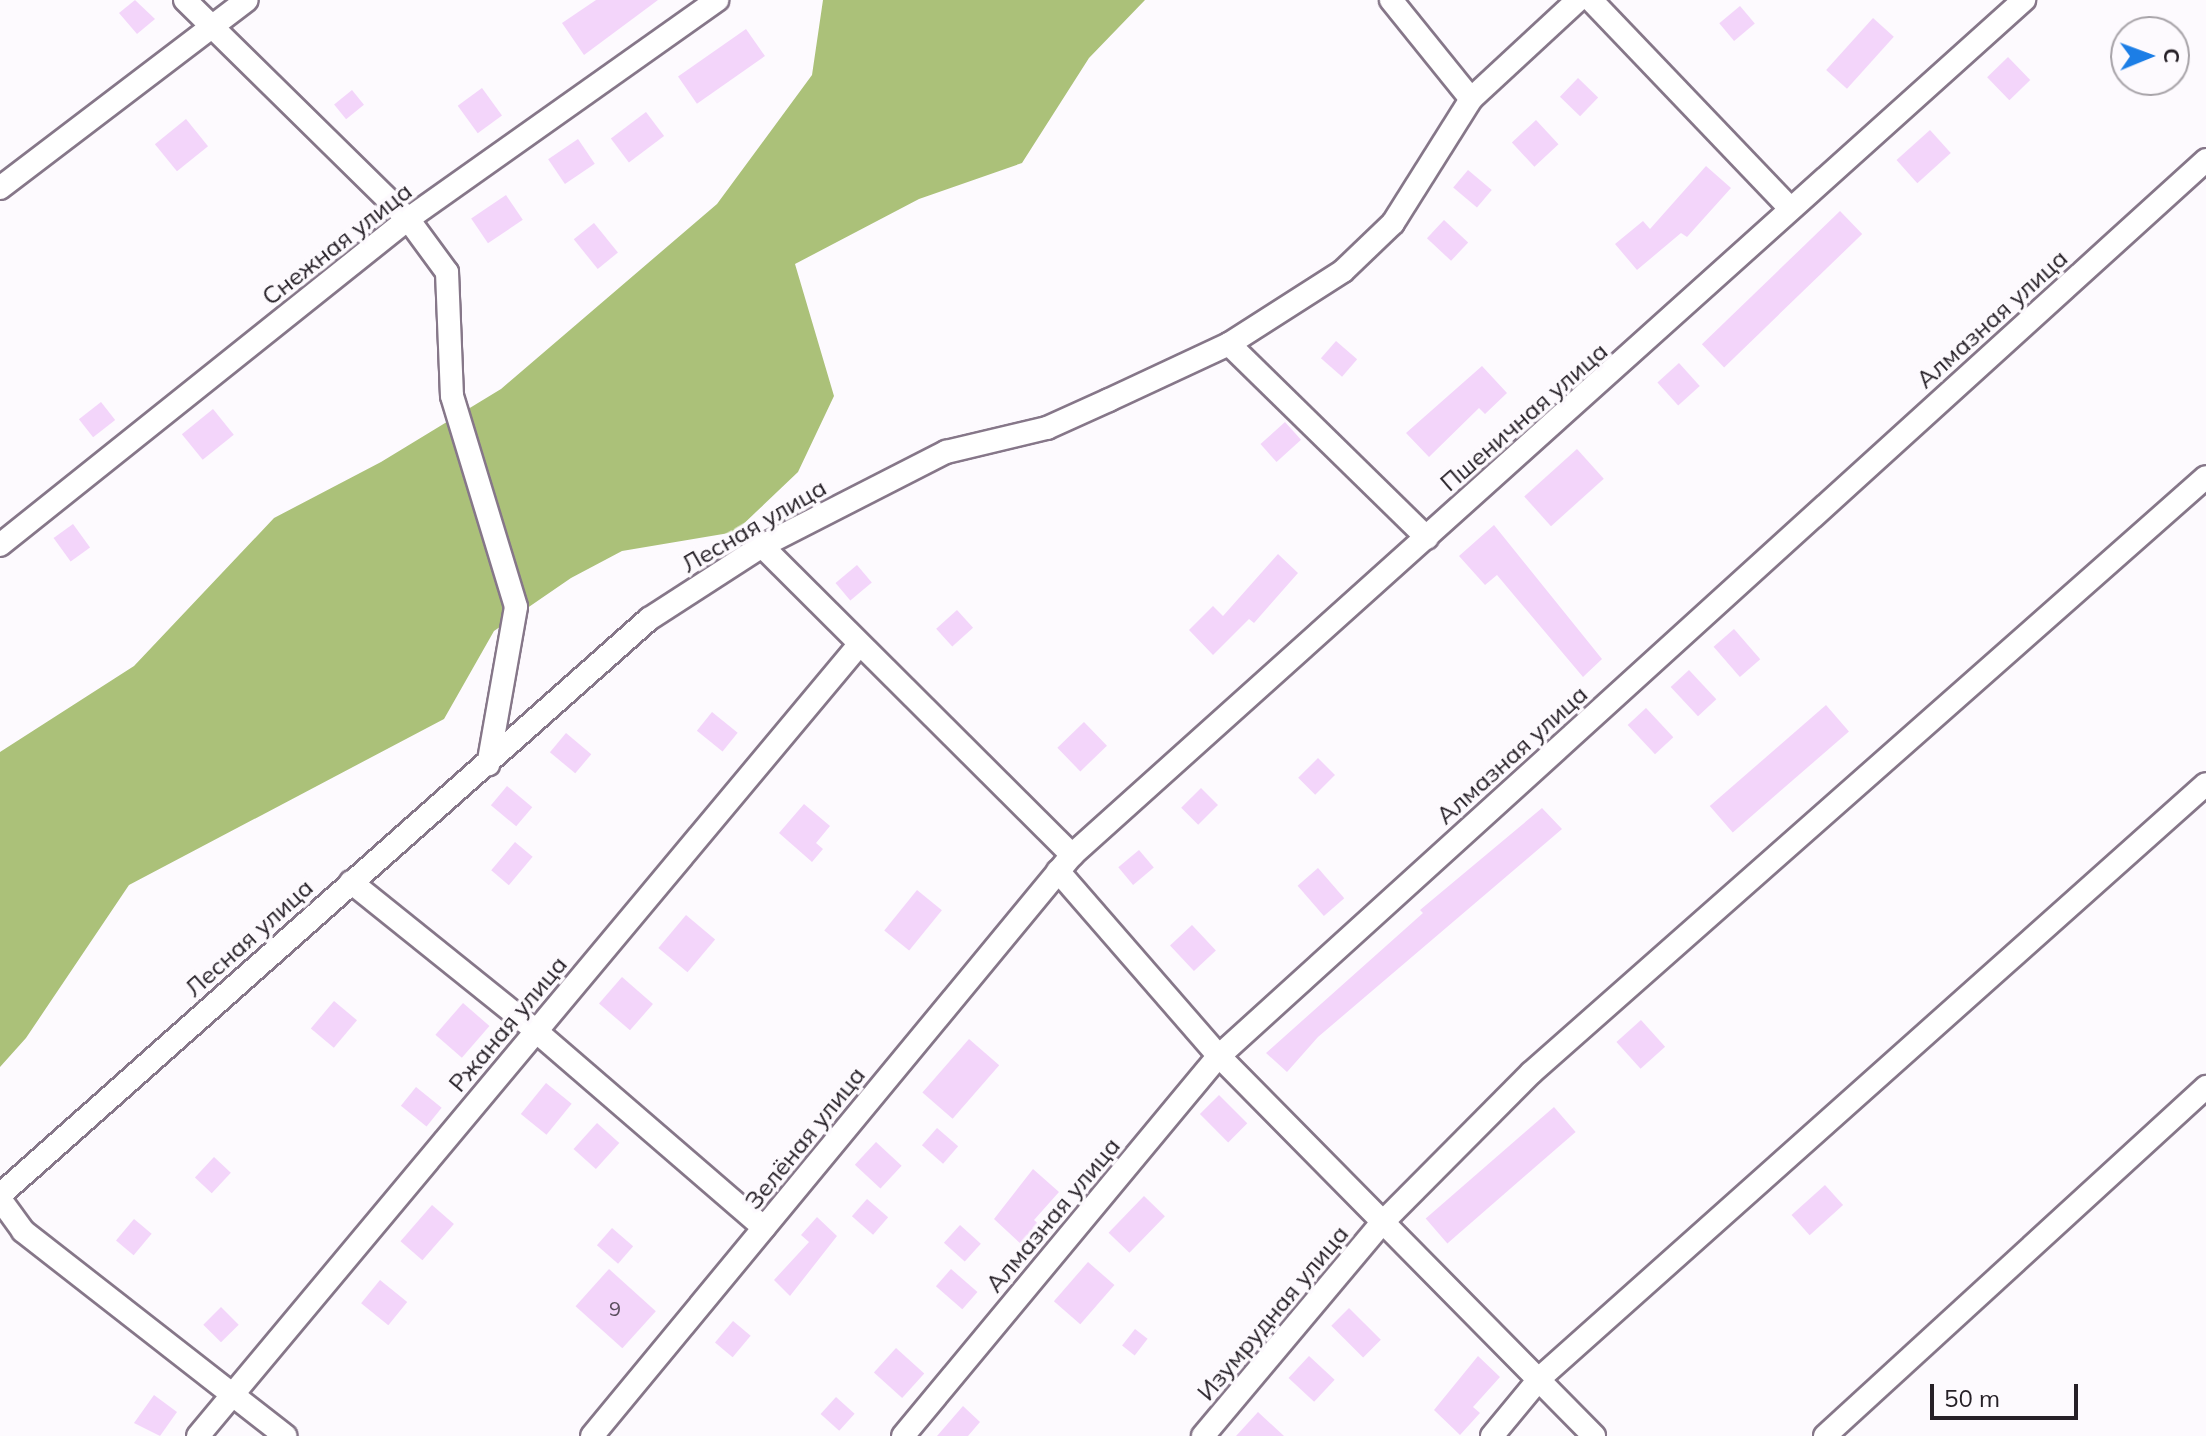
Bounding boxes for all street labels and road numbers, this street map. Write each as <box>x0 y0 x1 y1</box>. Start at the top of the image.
street label: Снежная улица <box>256 177 418 311</box>
street label: Алмазная улица <box>1911 244 2073 394</box>
street label: Пшеничная улица <box>1435 337 1613 497</box>
street label: Лесная улица <box>677 473 831 579</box>
street label: Алмазная улица <box>1431 680 1593 830</box>
street label: Лесная улица <box>179 873 319 1003</box>
street label: Ржаная улица <box>443 950 573 1098</box>
street label: Зелёная улица <box>739 1061 871 1215</box>
street label: Алмазная улица <box>980 1132 1126 1298</box>
street label: Изумрудная улица <box>1191 1220 1355 1406</box>

